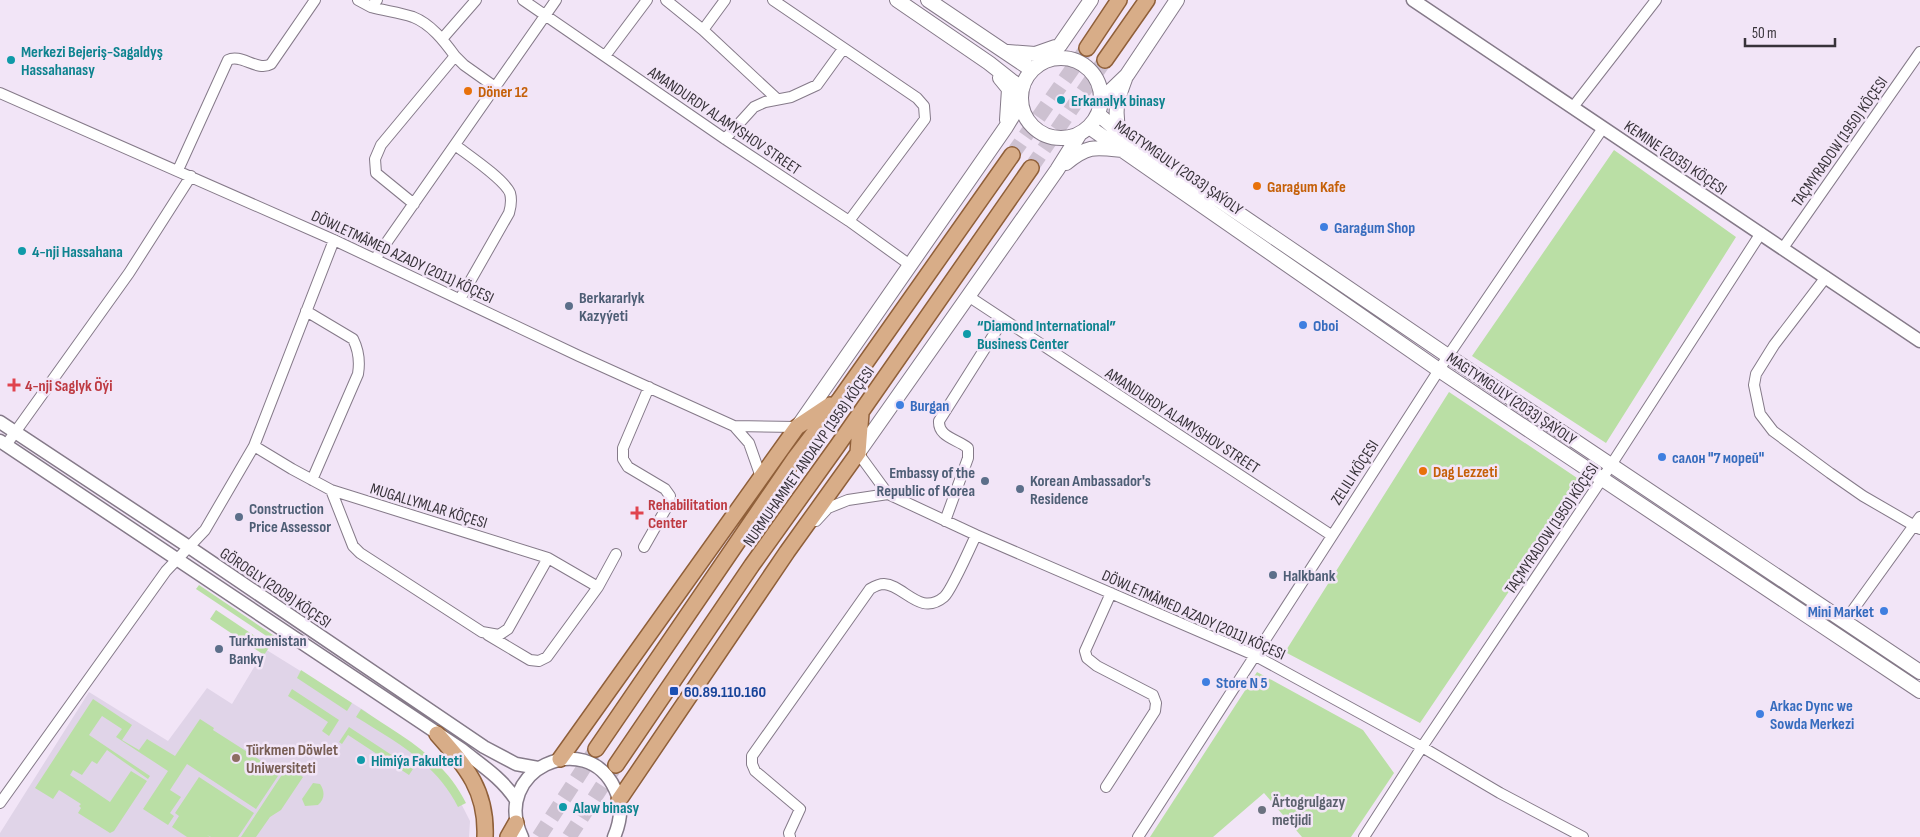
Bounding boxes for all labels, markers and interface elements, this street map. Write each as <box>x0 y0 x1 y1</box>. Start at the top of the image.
scale bar <box>1745 15 1835 47</box>
text: 50 m <box>1752 24 1777 43</box>
place label: Merkezi Bejeriş-Sagaldyş Hassahanasy <box>21 43 163 80</box>
marker: Merkezi Bejeriş-Sagaldyş Hassahanasy <box>5 54 17 66</box>
street label: AMANDURDY ALAMYSHOV STREET <box>643 62 804 180</box>
street label: TAÇMYRADOW (1950) KÖÇESI <box>1788 73 1892 211</box>
place label: Döner 12 <box>478 83 528 102</box>
marker: Döner 12 <box>462 85 474 97</box>
place label: Erkanalyk binasy <box>1071 92 1166 111</box>
marker: Erkanalyk binasy <box>1055 94 1067 106</box>
street label: MAGTYMGULY (2033) ŞAÝOLY <box>1110 117 1246 220</box>
street label: KEMINE (2035) KÖÇESI <box>1620 117 1730 200</box>
place label: Garagum Kafe <box>1267 178 1346 197</box>
marker: Garagum Kafe <box>1251 180 1263 192</box>
street label: DÖWLETMÄMED AZADY (2011) KÖÇESI <box>308 207 497 308</box>
place label: Garagum Shop <box>1334 219 1415 238</box>
marker: Garagum Shop <box>1318 221 1330 233</box>
place label: 4-nji Hassahana <box>32 243 123 262</box>
marker: 4-nji Hassahana <box>16 245 28 257</box>
place label: Berkararlyk Kazyýeti <box>579 289 645 326</box>
marker: Berkararlyk Kazyýeti <box>563 300 575 312</box>
place label: “Diamond International” Business Center <box>977 317 1117 354</box>
place label: Oboi <box>1313 317 1339 336</box>
marker: Oboi <box>1297 319 1309 331</box>
marker: “Diamond International” Business Center <box>961 328 973 340</box>
street label: MAGTYMGULY (2033) ŞAÝOLY <box>1443 349 1580 450</box>
street label: NURMUHAMMET ANDALYP (1958) KÖÇESI <box>740 363 879 551</box>
street label: AMANDURDY ALAMYSHOV STREET <box>1101 364 1263 479</box>
place label: 4-nji Saglyk Öýi <box>25 377 113 396</box>
marker: 4-nji Saglyk Öýi <box>7 378 21 392</box>
place label: Burgan <box>910 397 949 416</box>
marker: Burgan <box>894 399 906 411</box>
street label: ZELILI KÖÇESI <box>1327 437 1383 509</box>
place label: салон "7 морей" <box>1672 449 1764 468</box>
marker: салон "7 морей" <box>1656 451 1668 463</box>
street label: TAÇMYRADOW (1950) KÖÇESI <box>1501 460 1603 598</box>
place label: Dag Lezzeti <box>1433 463 1497 482</box>
place label: Embassy of the Republic of Korea <box>877 464 975 501</box>
marker: Dag Lezzeti <box>1417 465 1429 477</box>
place label: Korean Ambassador's Residence <box>1030 472 1151 509</box>
marker: Embassy of the Republic of Korea <box>979 475 991 487</box>
street label: MUGALLYMLAR KÖÇESI <box>368 480 489 533</box>
marker: Korean Ambassador's Residence <box>1014 483 1026 495</box>
place label: Rehabilitation Center <box>648 496 728 533</box>
place label: Construction Price Assessor <box>249 500 331 537</box>
marker: Rehabilitation Center <box>630 506 644 520</box>
marker: Construction Price Assessor <box>233 511 245 523</box>
street label: GÖROGLY (2009) KÖÇESI <box>216 544 334 632</box>
street label: DÖWLETMÄMED AZADY (2011) KÖÇESI <box>1099 566 1288 665</box>
place label: Halkbank <box>1283 567 1336 586</box>
marker: Halkbank <box>1267 569 1279 581</box>
place label: Mini Market <box>1808 603 1874 622</box>
marker: Mini Market <box>1878 605 1890 617</box>
place label: Turkmenistan Banky <box>229 632 307 669</box>
marker: Turkmenistan Banky <box>213 643 225 655</box>
place label: Store N 5 <box>1216 674 1268 693</box>
marker: Store N 5 <box>1200 676 1212 688</box>
place label: 60.89.110.160 <box>684 683 766 702</box>
marker: 60.89.110.160 <box>668 685 680 697</box>
place label: Arkac Dync we Sowda Merkezi <box>1769 697 1854 734</box>
marker: Arkac Dync we Sowda Merkezi <box>1754 708 1766 720</box>
place label: Türkmen Döwlet Uniwersiteti <box>246 741 338 778</box>
marker: Türkmen Döwlet Uniwersiteti <box>230 752 242 764</box>
place label: Himiýa Fakulteti <box>371 752 462 771</box>
marker: Himiýa Fakulteti <box>355 754 367 766</box>
place label: Ärtogrulgazy metjidi <box>1271 793 1345 830</box>
place label: Alaw binasy <box>572 799 640 818</box>
marker: Alaw binasy <box>557 801 569 813</box>
marker: Ärtogrulgazy metjidi <box>1256 804 1268 816</box>

